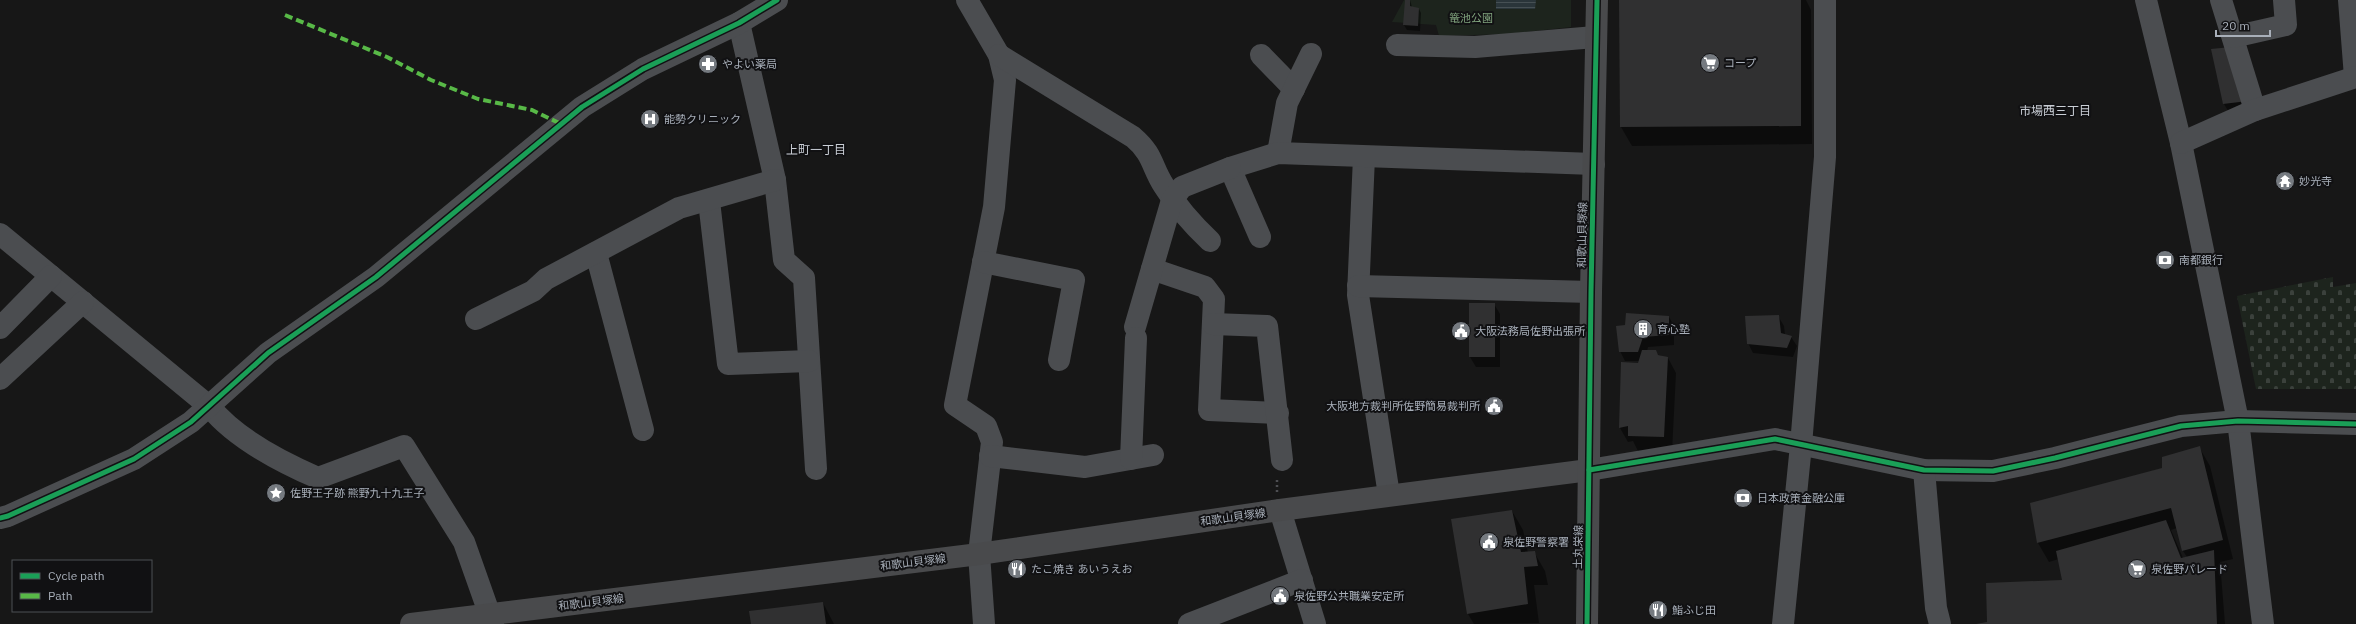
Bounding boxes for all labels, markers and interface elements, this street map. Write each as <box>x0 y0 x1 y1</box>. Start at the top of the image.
park label: 篭池公園 <box>1449 11 1493 25</box>
scale bar <box>2216 12 2270 38</box>
text: 20 m <box>2222 18 2250 33</box>
supermarket icon: コープ <box>1699 52 1721 74</box>
pharmacy icon: やよい薬局 <box>697 53 719 75</box>
place label: コープ <box>1724 56 1756 70</box>
place label: やよい薬局 <box>722 57 777 71</box>
district label: 市場西三丁目 <box>2019 103 2091 118</box>
hospital icon: 能勢クリニック <box>639 108 661 130</box>
place label: 能勢クリニック <box>664 112 741 126</box>
district label: 上町一丁目 <box>786 142 846 157</box>
temple icon: 妙光寺 <box>2274 170 2296 192</box>
place label: 妙光寺 <box>2299 174 2332 188</box>
street label: 和歌山貝塚線 <box>1574 202 1590 268</box>
bank icon: 南都銀行 <box>2154 249 2176 271</box>
place label: 南都銀行 <box>2179 253 2223 267</box>
building icon: 育心塾 <box>1632 318 1654 340</box>
public building icon: 大阪法務局佐野出張所 <box>1450 320 1472 342</box>
place label: 育心塾 <box>1657 322 1690 336</box>
place label: 大阪法務局佐野出張所 <box>1475 324 1586 338</box>
public building icon: 大阪地方裁判所佐野簡易裁判所 <box>1483 395 1505 417</box>
place label: 大阪地方裁判所佐野簡易裁判所 <box>1326 399 1481 413</box>
place icon: 佐野王子跡 熊野九十九王子 <box>265 482 287 504</box>
place label: 佐野王子跡 熊野九十九王子 <box>290 486 425 500</box>
bank icon: 日本政策金融公庫 <box>1732 487 1754 509</box>
place label: 日本政策金融公庫 <box>1757 491 1845 505</box>
street label: 和歌山貝塚線 <box>1199 505 1267 529</box>
street label: 土丸栄線 <box>1571 525 1585 569</box>
public building icon: 泉佐野警察署 <box>1478 531 1500 553</box>
place label: 泉佐野警察署 <box>1503 535 1569 549</box>
street label: 和歌山貝塚線 <box>879 551 947 573</box>
restaurant icon: たこ焼き あいうえお <box>1006 558 1028 580</box>
supermarket icon: 泉佐野パレード <box>2126 558 2148 580</box>
legend <box>12 560 152 612</box>
place label: たこ焼き あいうえお <box>1031 562 1133 576</box>
place label: 泉佐野パレード <box>2151 562 2228 576</box>
text: Cycle path <box>48 568 105 583</box>
public building icon: 泉佐野公共職業安定所 <box>1269 585 1291 607</box>
text: Path <box>48 588 73 603</box>
place label: 泉佐野公共職業安定所 <box>1294 589 1405 603</box>
street label: 和歌山貝塚線 <box>557 591 625 613</box>
restaurant icon: 鮨ふじ田 <box>1647 599 1669 621</box>
place label: 鮨ふじ田 <box>1672 603 1716 617</box>

